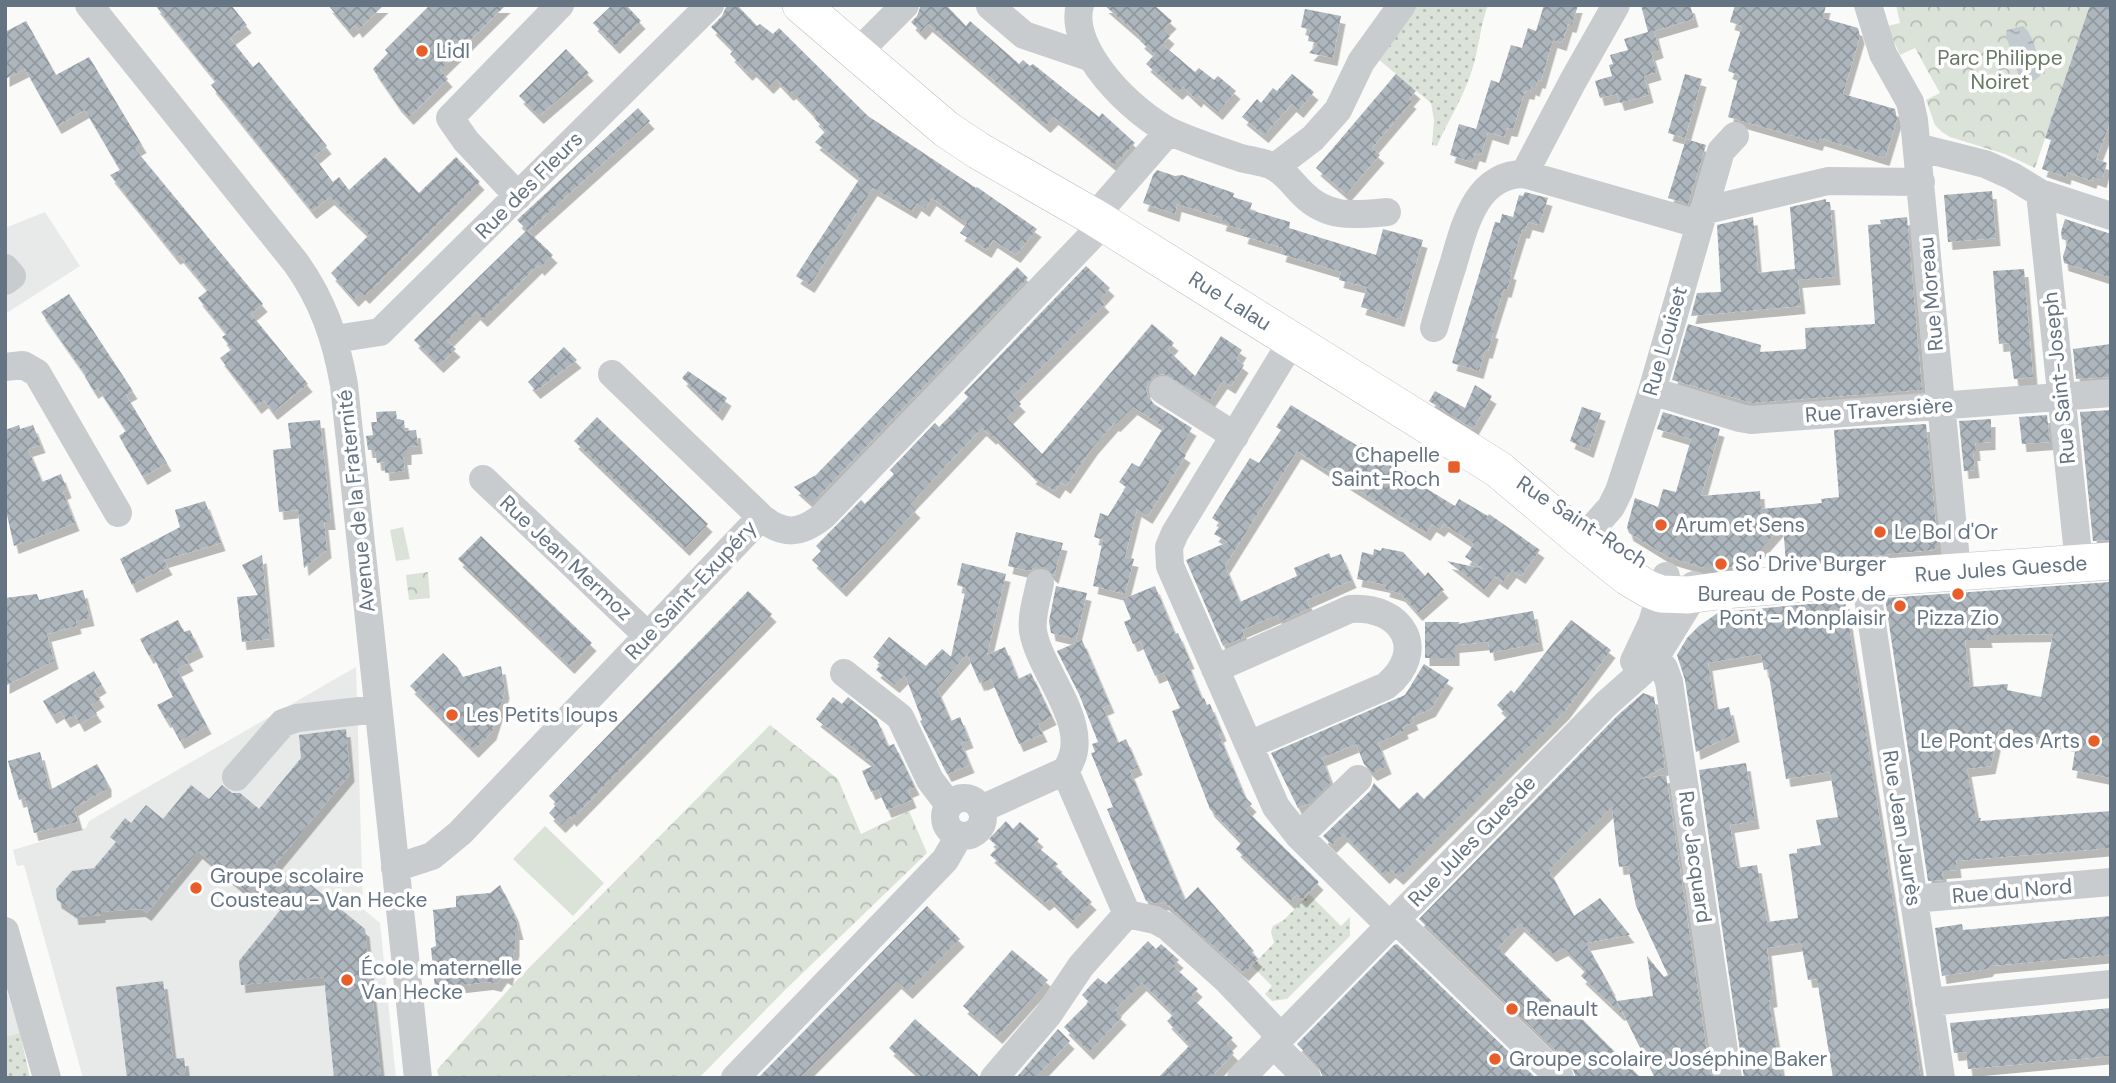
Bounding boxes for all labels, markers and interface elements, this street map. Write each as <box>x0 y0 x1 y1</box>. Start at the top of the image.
place label: Lidl <box>436 37 470 65</box>
marker: Lidl <box>414 43 430 59</box>
park label: Parc Philippe Noiret <box>1937 44 2063 96</box>
street label: Rue des Fleurs <box>469 125 589 245</box>
street label: Rue Moreau <box>1912 236 1950 352</box>
street label: Rue Lalau <box>1183 265 1277 337</box>
street label: Rue Louiset <box>1636 283 1694 399</box>
street label: Rue Saint-Joseph <box>2036 291 2082 465</box>
street label: Avenue de la Fraternité <box>330 388 382 614</box>
street label: Rue Traversière <box>1804 391 1954 429</box>
place label: Chapelle Saint-Roch <box>1331 441 1440 493</box>
marker: Chapelle Saint-Roch <box>1446 459 1462 475</box>
street label: Rue Saint-Roch <box>1511 469 1653 575</box>
street label: Rue Jean Mermoz <box>494 489 638 627</box>
place label: Arum et Sens <box>1675 511 1805 539</box>
street label: Rue Saint-Exupéry <box>619 514 763 666</box>
marker: Arum et Sens <box>1653 517 1669 533</box>
place label: Le Bol d'Or <box>1894 518 1998 546</box>
marker: Le Bol d'Or <box>1872 524 1888 540</box>
street label: Rue Jules Guesde <box>1914 549 2088 589</box>
place label: So' Drive Burger <box>1735 550 1886 578</box>
marker: So' Drive Burger <box>1713 556 1729 572</box>
place label: Bureau de Poste de Pont - Monplaisir <box>1698 580 1886 632</box>
marker: Pizza Zio <box>1950 586 1966 602</box>
marker: Bureau de Poste de Pont - Monplaisir <box>1892 598 1908 614</box>
place label: Pizza Zio <box>1917 604 1999 632</box>
place label: Les Petits loups <box>466 701 618 729</box>
marker: Les Petits loups <box>444 707 460 723</box>
place label: Le Pont des Arts <box>1920 727 2080 755</box>
marker: Le Pont des Arts <box>2086 733 2102 749</box>
street label: Rue Jean Jaurès <box>1876 748 1928 908</box>
street label: Rue Jules Guesde <box>1402 769 1542 913</box>
street label: Rue Jacquard <box>1672 789 1718 925</box>
place label: Groupe scolaire Cousteau - Van Hecke <box>210 862 427 914</box>
street label: Rue du Nord <box>1951 872 2073 910</box>
marker: Groupe scolaire Cousteau - Van Hecke <box>188 880 204 896</box>
place label: École maternelle Van Hecke <box>361 954 522 1006</box>
marker: École maternelle Van Hecke <box>339 972 355 988</box>
place label: Renault <box>1526 995 1598 1023</box>
marker: Renault <box>1504 1001 1520 1017</box>
place label: Groupe scolaire Joséphine Baker <box>1509 1045 1828 1073</box>
marker: Groupe scolaire Joséphine Baker <box>1487 1051 1503 1067</box>

